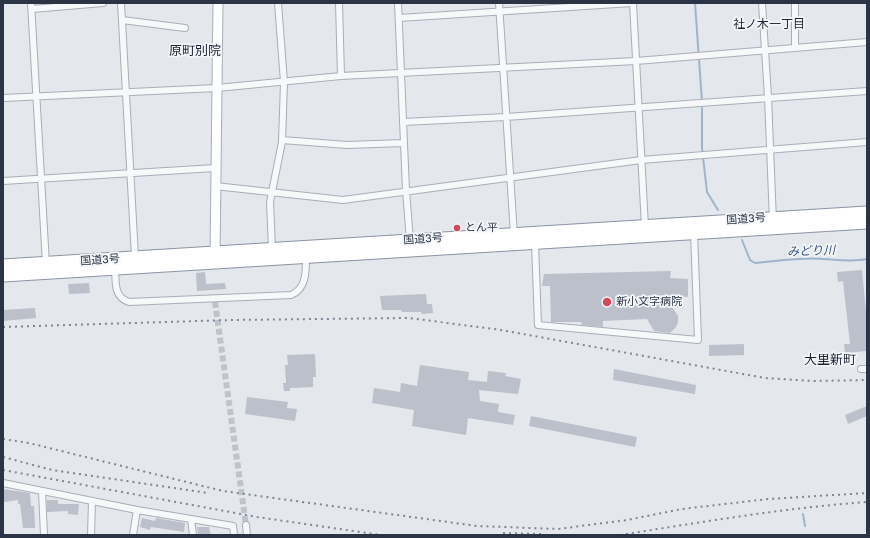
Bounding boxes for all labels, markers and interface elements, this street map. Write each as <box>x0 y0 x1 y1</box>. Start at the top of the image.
district label: 社ノ木一丁目 <box>733 17 805 31</box>
district label: 原町別院 <box>169 43 221 59</box>
street label: 国道3号 <box>726 211 766 227</box>
place label: とん平 <box>465 221 498 235</box>
marker: とん平 <box>452 223 462 233</box>
street label: 国道3号 <box>403 231 443 247</box>
water label: みどり川 <box>787 243 835 259</box>
street label: 国道3号 <box>80 252 120 268</box>
place label: 新小文字病院 <box>616 295 682 309</box>
marker: 新小文字病院 <box>601 296 613 308</box>
district label: 大里新町 <box>804 352 856 368</box>

